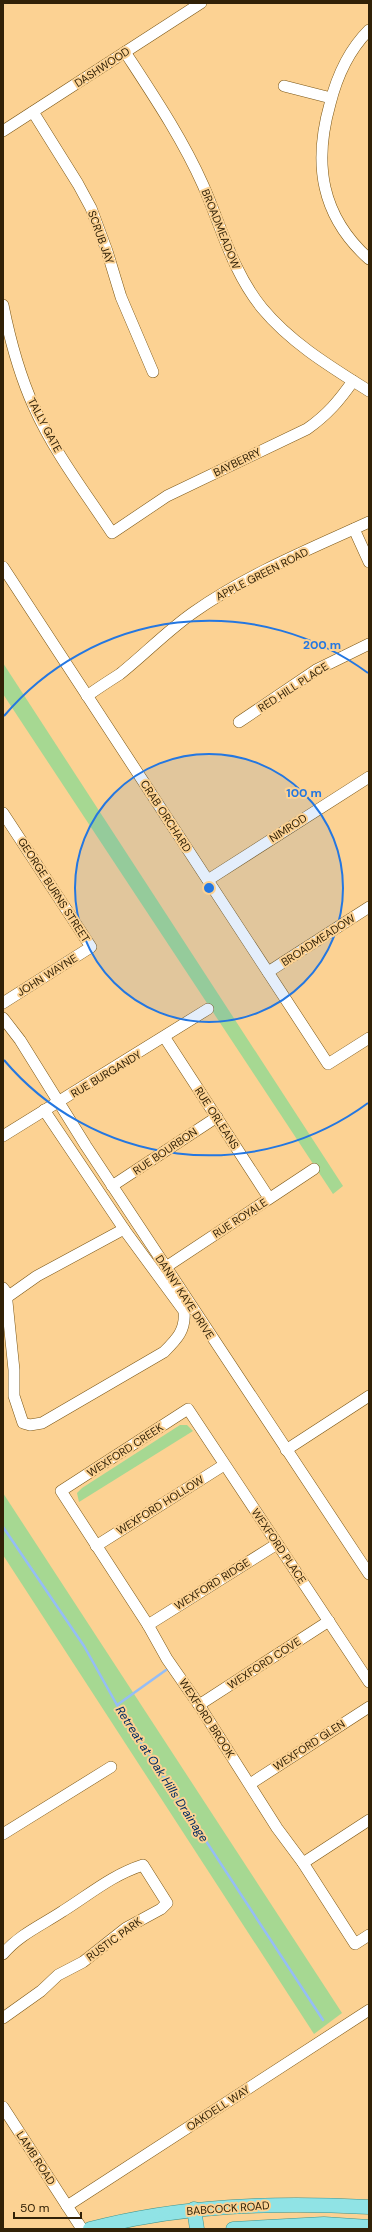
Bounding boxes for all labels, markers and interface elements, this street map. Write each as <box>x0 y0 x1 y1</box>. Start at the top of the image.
street label: DASHWOOD <box>72 44 133 90</box>
street label: BROADMEADOW <box>199 187 244 271</box>
street label: SCRUB JAY <box>85 208 117 266</box>
street label: TALLY GATE <box>25 395 65 455</box>
street label: BAYBERRY <box>211 444 264 480</box>
street label: APPLE GREEN ROAD <box>213 544 311 603</box>
text: 200 m <box>303 637 341 653</box>
street label: RED HILL PLACE <box>255 659 331 715</box>
street label: CRAB ORCHARD <box>137 777 195 855</box>
text: 100 m <box>286 785 322 801</box>
street label: NIMROD <box>267 810 310 845</box>
street label: GEORGE BURNS STREET <box>15 835 93 945</box>
centre of rings <box>202 881 216 895</box>
street label: BROADMEADOW <box>278 911 358 969</box>
street label: JOHN WAYNE <box>14 951 80 999</box>
street label: RUE BURGANDY <box>68 1047 144 1101</box>
street label: RUE ORLEANS <box>192 1084 242 1152</box>
street label: RUE BOURBON <box>130 1124 200 1178</box>
street label: RUE ROYALE <box>210 1195 270 1241</box>
street label: DANNY KAYE DRIVE <box>153 1252 217 1342</box>
street label: WEXFORD CREEK <box>84 1420 166 1480</box>
street label: WEXFORD HOLLOW <box>114 1472 207 1538</box>
street label: WEXFORD PLACE <box>249 1506 309 1586</box>
street label: WEXFORD RIDGE <box>172 1555 252 1613</box>
street label: WEXFORD COVE <box>225 1634 303 1692</box>
street label: WEXFORD BROOK <box>176 1676 238 1761</box>
water label: Retreat at Oak Hills Drainage <box>112 1703 212 1845</box>
street label: WEXFORD GLEN <box>270 1717 348 1773</box>
street label: RUSTIC PARK <box>84 1914 145 1964</box>
street label: OAKDELL WAY <box>184 2082 253 2134</box>
street label: LAMB ROAD <box>13 2128 59 2188</box>
scale bar <box>14 2194 81 2220</box>
street label: BABCOCK ROAD <box>186 2198 271 2218</box>
text: 50 m <box>20 2200 49 2216</box>

